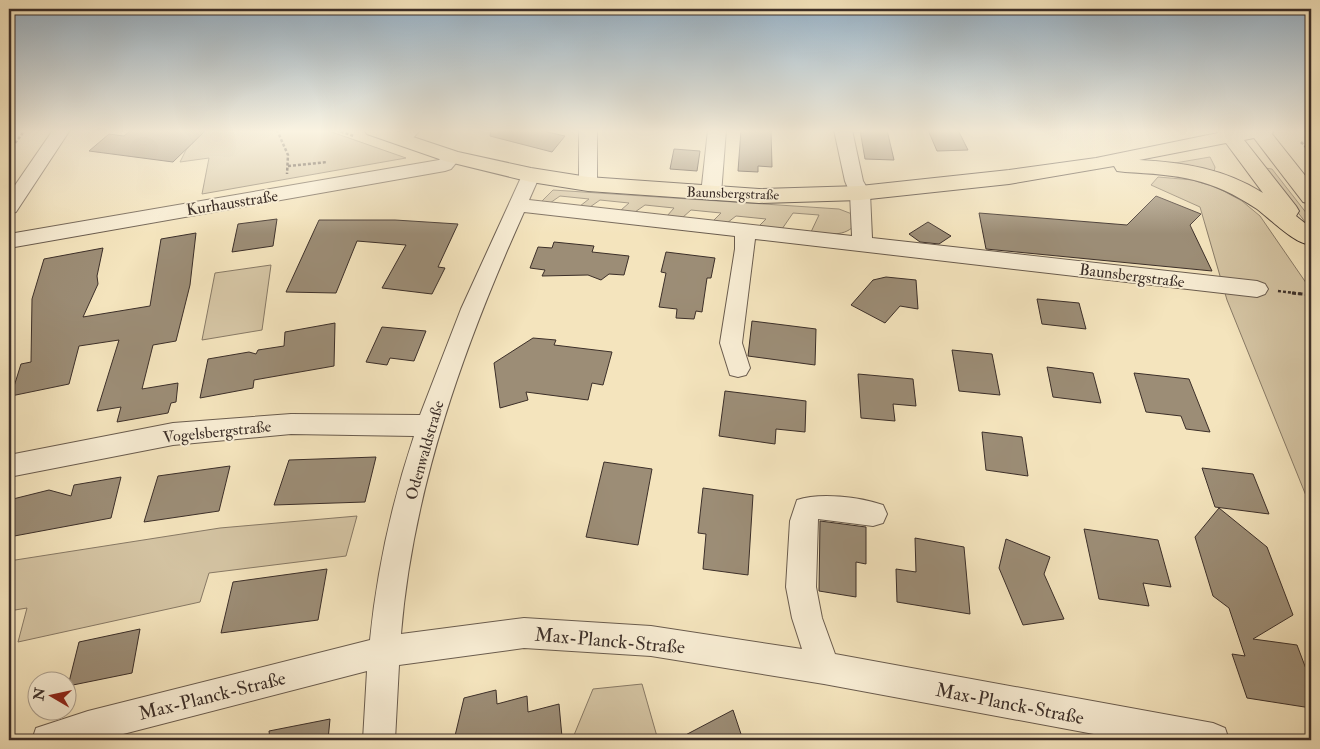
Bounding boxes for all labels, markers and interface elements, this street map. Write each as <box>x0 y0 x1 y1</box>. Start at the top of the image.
street label: Baunsbergstraße <box>686 183 780 204</box>
street label: Kurhausstraße <box>185 186 280 220</box>
street label: Baunsbergstraße <box>1078 260 1186 292</box>
street label: Odenwaldstraße <box>401 398 449 502</box>
street label: Vogelsbergstraße <box>162 416 272 448</box>
street label: Max-Planck-Straße <box>534 622 686 660</box>
street label: Max-Planck-Straße <box>136 666 288 726</box>
north arrow <box>28 672 78 722</box>
street label: Max-Planck-Straße <box>934 678 1086 730</box>
text: N <box>30 686 49 703</box>

